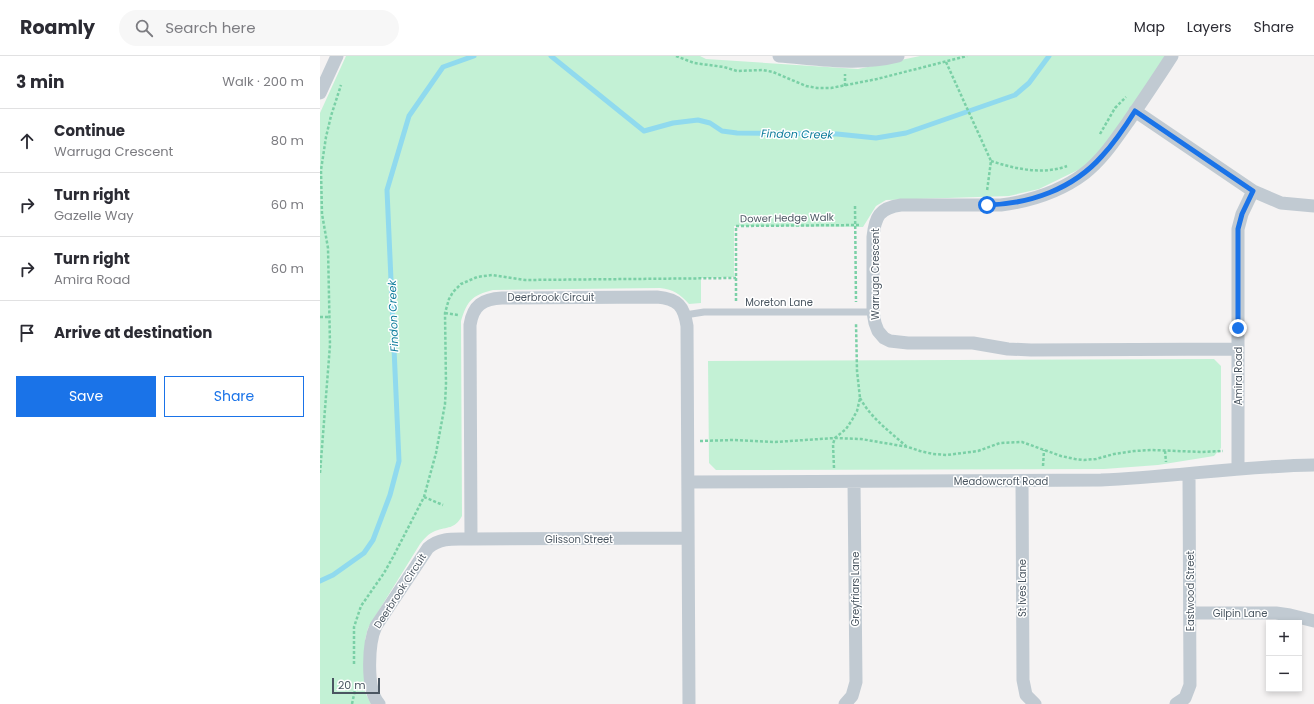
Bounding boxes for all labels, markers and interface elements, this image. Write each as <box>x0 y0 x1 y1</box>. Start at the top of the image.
search box <box>119 10 399 46</box>
text: Roamly <box>20 14 95 41</box>
icon: search <box>133 17 155 39</box>
text: Search here <box>165 17 256 38</box>
text: Map <box>1134 17 1165 37</box>
text: Layers <box>1187 17 1231 37</box>
text: Share <box>1253 17 1294 37</box>
text: 3 min <box>16 70 64 94</box>
text: Walk · 200 m <box>222 72 304 91</box>
text: Continue <box>54 120 125 141</box>
water label: Findon Creek <box>761 125 834 143</box>
icon: ahead <box>16 130 38 152</box>
text: 80 m <box>271 131 304 150</box>
text: Warruga Crescent <box>54 142 173 161</box>
text: Turn right <box>54 184 130 205</box>
icon: right <box>16 194 38 216</box>
text: 60 m <box>271 195 304 214</box>
route start <box>978 196 996 214</box>
text: Gazelle Way <box>54 206 134 225</box>
street label: Dower Hedge Walk <box>740 210 835 226</box>
street label: Warruga Crescent <box>868 228 883 320</box>
text: Turn right <box>54 248 130 269</box>
icon: right <box>16 258 38 280</box>
text: 60 m <box>271 259 304 278</box>
text: Amira Road <box>54 270 130 289</box>
water label: Findon Creek <box>384 278 402 352</box>
street label: Deerbrook Circuit <box>508 290 595 305</box>
street label: Moreton Lane <box>745 295 813 310</box>
route end <box>1229 319 1247 337</box>
icon: arrive <box>16 322 38 344</box>
text: Arrive at destination <box>54 322 212 343</box>
street label: Amira Road <box>1231 347 1246 405</box>
button: Save <box>16 376 156 417</box>
button: Share <box>164 376 304 417</box>
street label: Meadowcroft Road <box>954 474 1048 489</box>
street label: Glisson Street <box>545 532 613 547</box>
street label: Deerbrook Circuit <box>370 550 430 631</box>
street label: Eastwood Street <box>1183 550 1198 631</box>
street label: Greyfriars Lane <box>848 552 863 626</box>
street label: St Ives Lane <box>1015 559 1030 617</box>
street label: Gilpin Lane <box>1213 606 1267 621</box>
map controls <box>1266 620 1302 692</box>
button: + <box>1266 620 1302 656</box>
button: − <box>1266 656 1302 692</box>
scale bar <box>332 676 380 695</box>
text: 20 m <box>338 677 366 693</box>

